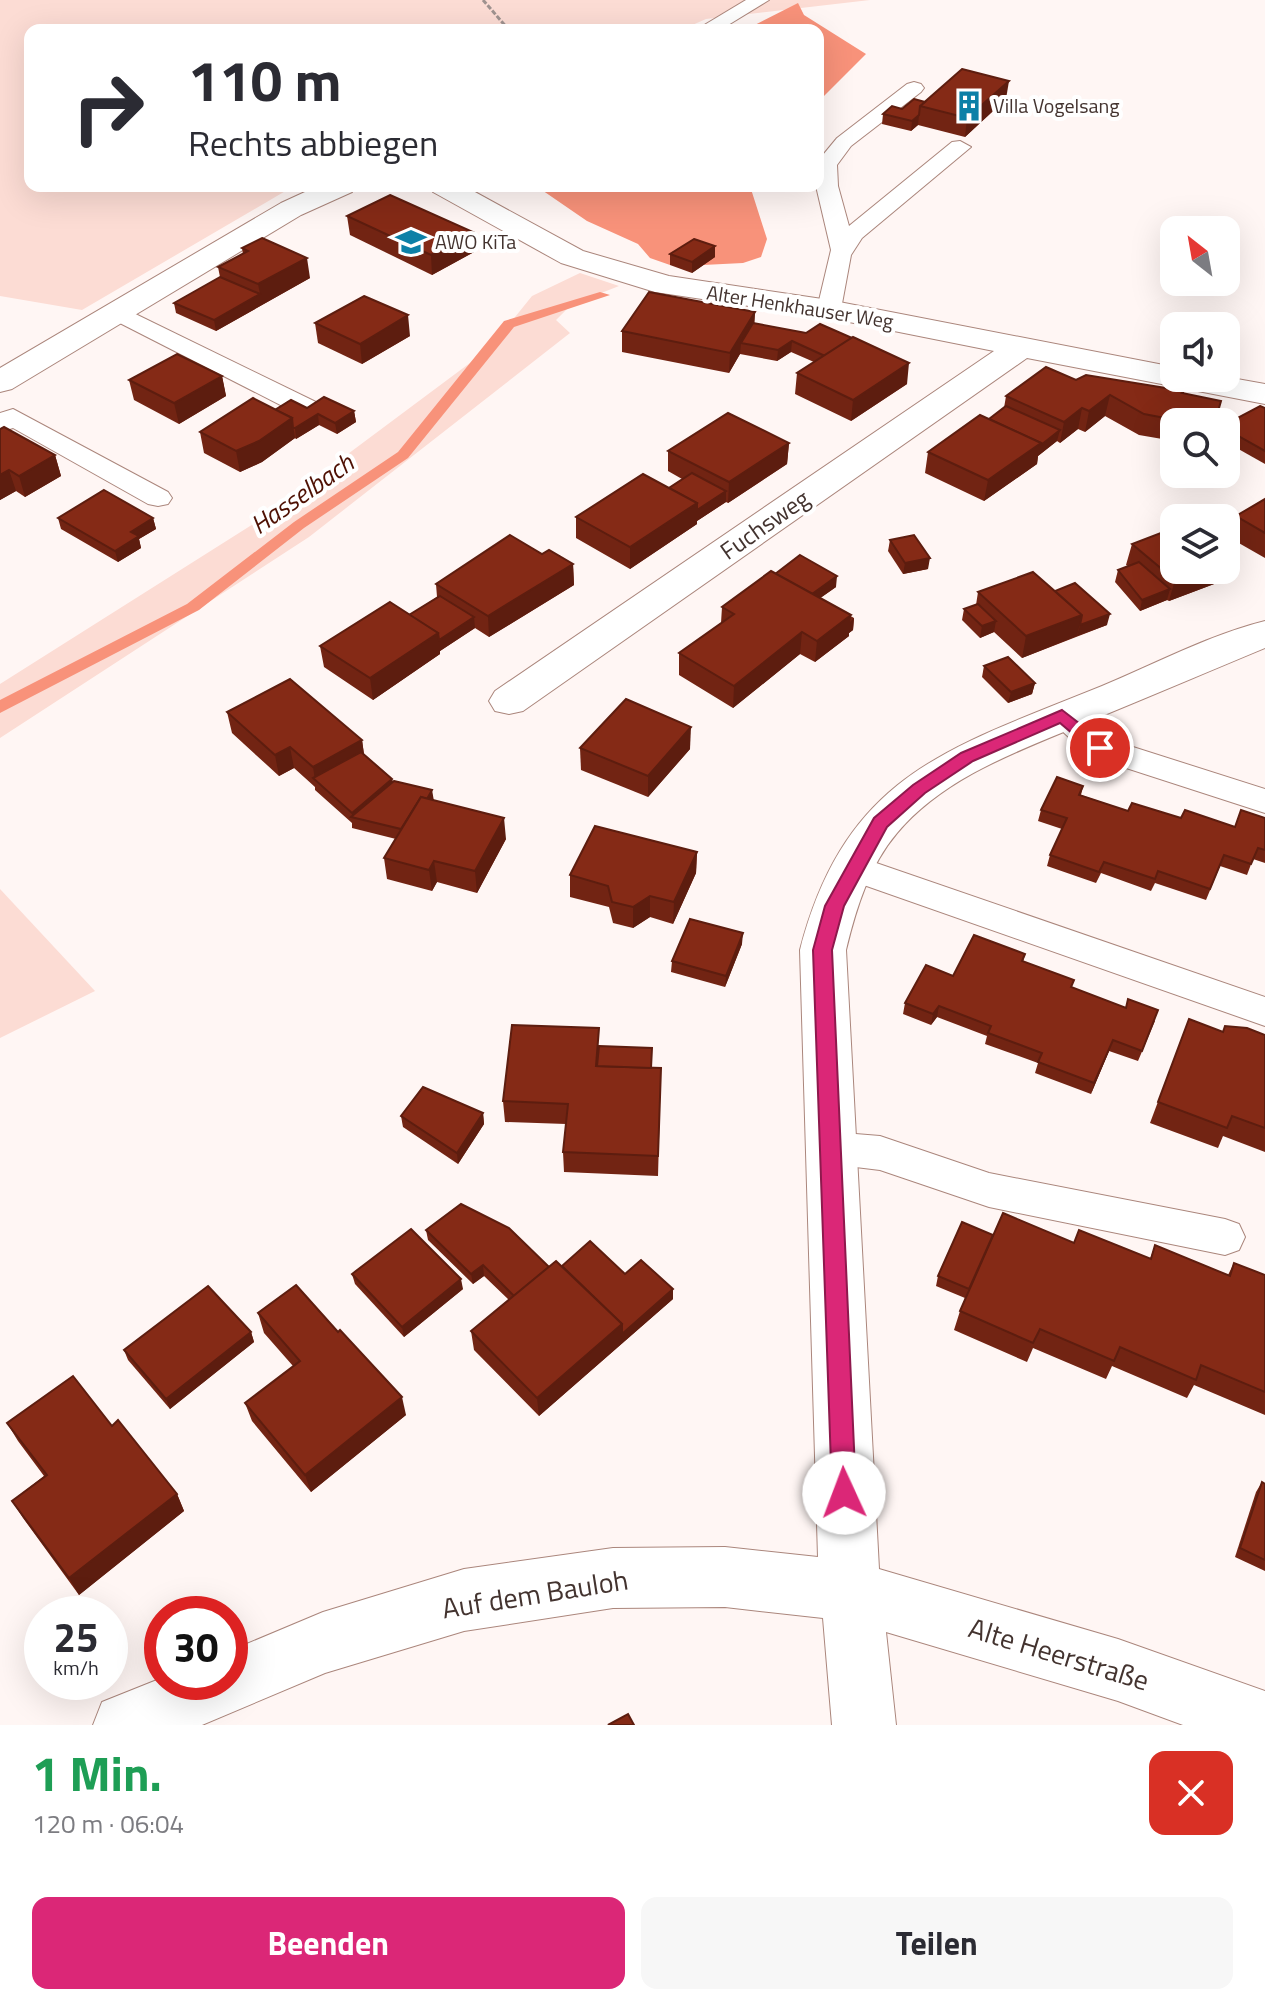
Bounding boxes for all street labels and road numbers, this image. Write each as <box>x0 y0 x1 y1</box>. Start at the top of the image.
street label: Alter Henkhauser Weg <box>705 276 896 337</box>
street label: Fuchsweg <box>712 480 817 568</box>
street label: Auf dem Bauloh <box>439 1558 631 1629</box>
street label: Alte Heerstraße <box>964 1606 1155 1701</box>

